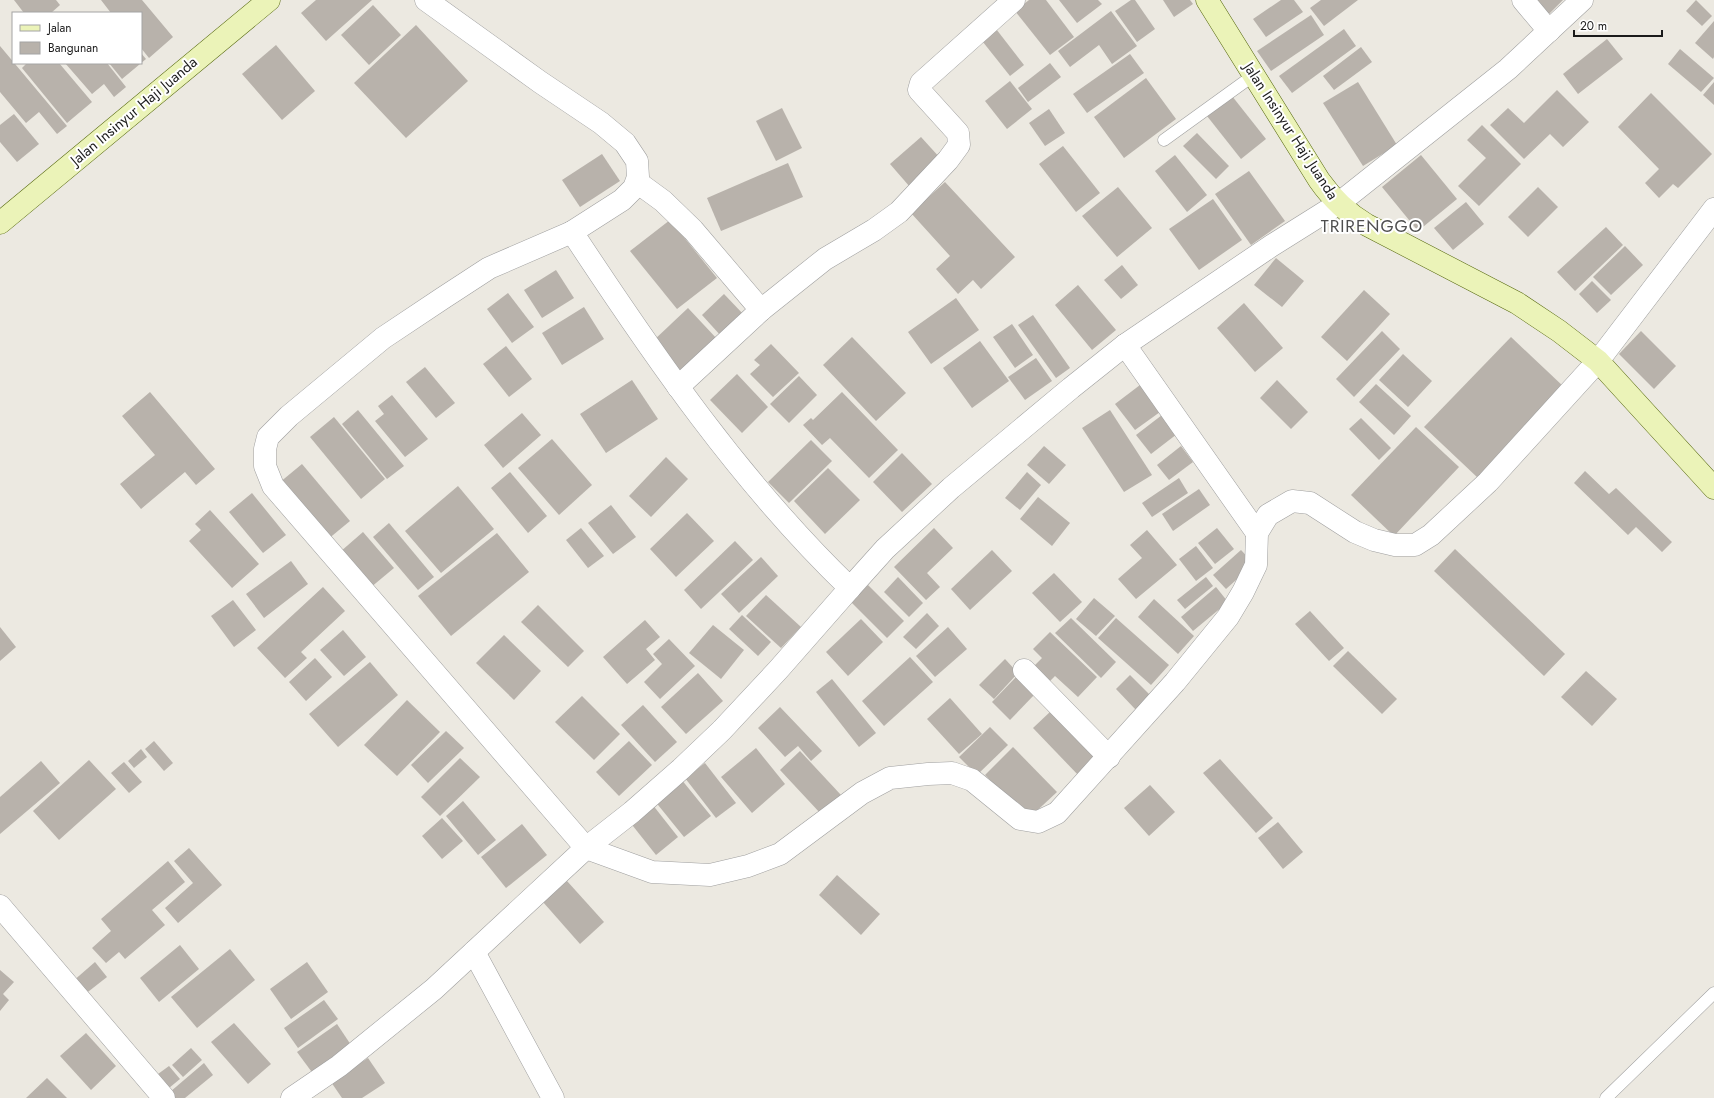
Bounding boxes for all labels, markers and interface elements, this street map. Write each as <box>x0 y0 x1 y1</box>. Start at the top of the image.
legend <box>12 12 142 64</box>
scale bar <box>1574 12 1662 38</box>
text: 20 m <box>1580 17 1607 35</box>
text: Jalan <box>46 19 71 37</box>
text: Bangunan <box>48 39 98 57</box>
street label: Jalan Insinyur Haji Juanda <box>64 51 202 172</box>
street label: Jalan Insinyur Haji Juanda <box>1237 56 1344 204</box>
district label: TRIRENGGO <box>1321 214 1423 238</box>

